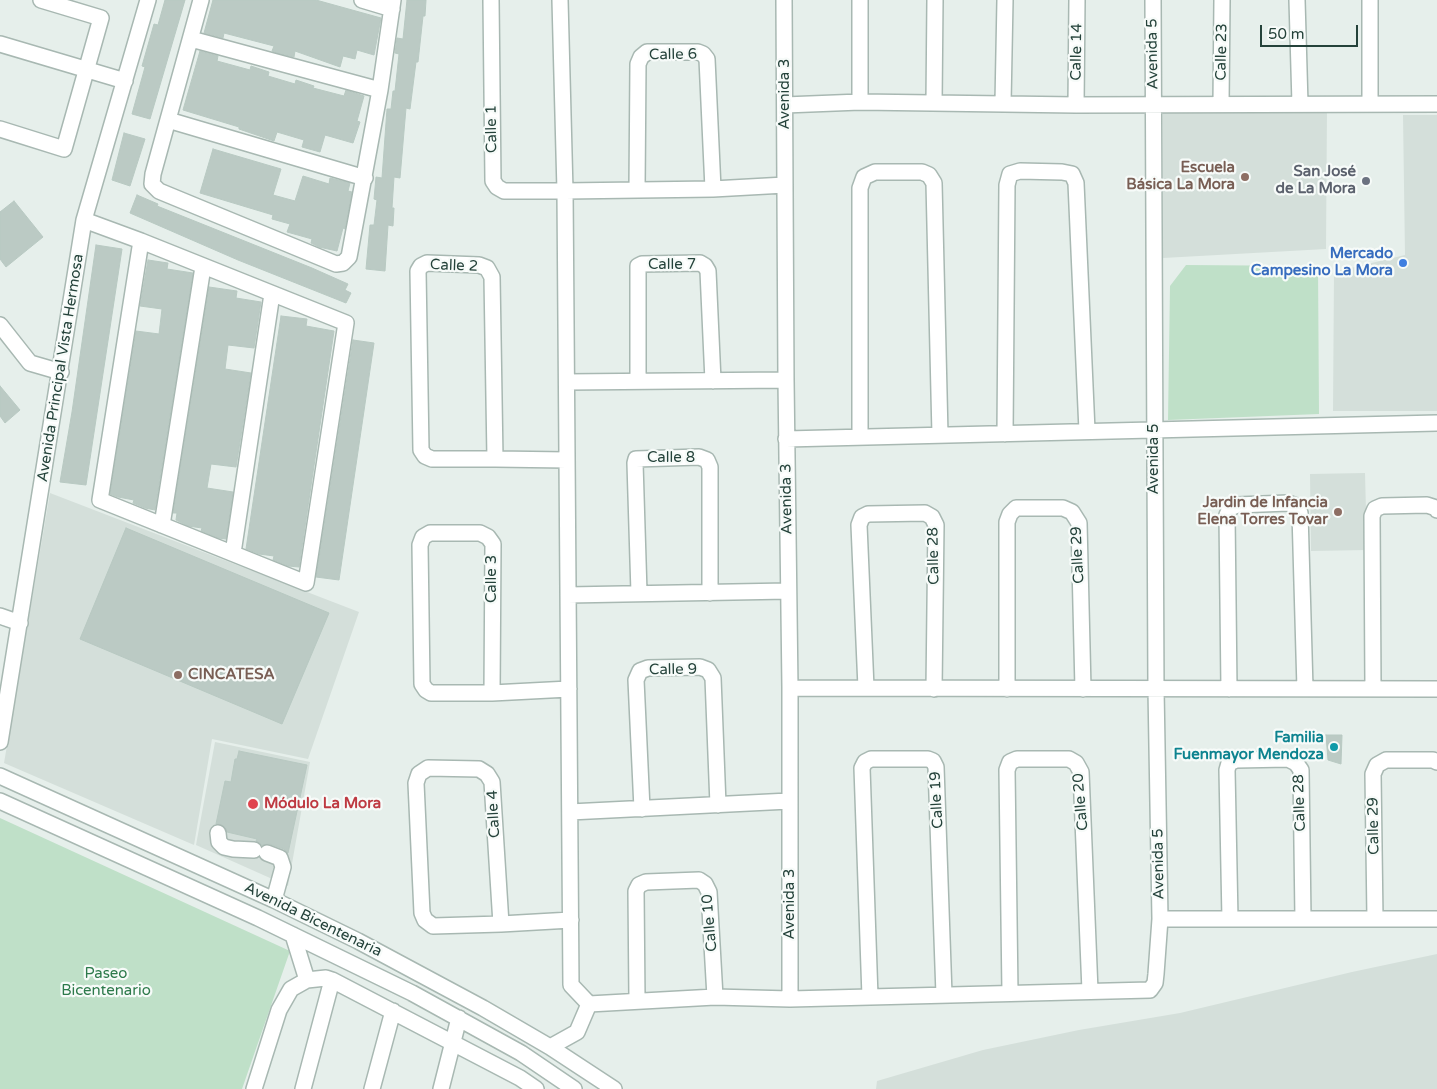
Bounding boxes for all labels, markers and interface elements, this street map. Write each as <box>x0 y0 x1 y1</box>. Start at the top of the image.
scale bar <box>1262 15 1360 47</box>
street label: Avenida 5 <box>1143 18 1163 90</box>
street label: Calle 14 <box>1067 23 1087 81</box>
street label: Calle 23 <box>1212 23 1232 81</box>
text: 50 m <box>1268 25 1305 43</box>
street label: Calle 6 <box>649 46 697 64</box>
street label: Avenida 3 <box>776 58 794 130</box>
street label: Calle 1 <box>483 105 501 153</box>
place label: Escuela Básica La Mora <box>1126 159 1235 194</box>
place label: San José de La Mora <box>1276 163 1356 198</box>
marker: Escuela Básica La Mora <box>1239 171 1251 183</box>
marker: San José de La Mora <box>1360 175 1372 187</box>
place label: Mercado Campesino La Mora <box>1251 245 1393 280</box>
street label: Avenida Principal Vista Hermosa <box>34 253 88 483</box>
street label: Calle 2 <box>430 256 478 276</box>
street label: Calle 7 <box>648 256 696 274</box>
marker: Mercado Campesino La Mora <box>1397 257 1409 269</box>
street label: Avenida 5 <box>1145 423 1163 495</box>
street label: Calle 8 <box>647 449 695 467</box>
street label: Avenida 3 <box>777 463 797 535</box>
place label: Jardin de Infancia Elena Torres Tovar <box>1197 494 1328 529</box>
marker: Jardin de Infancia Elena Torres Tovar <box>1332 506 1344 518</box>
street label: Calle 29 <box>1068 526 1088 584</box>
street label: Calle 28 <box>924 527 944 585</box>
street label: Calle 3 <box>483 555 501 603</box>
street label: Calle 9 <box>649 661 697 679</box>
place label: CINCATESA <box>188 666 275 684</box>
marker: CINCATESA <box>172 669 184 681</box>
place label: Familia Fuenmayor Mendoza <box>1173 729 1324 764</box>
marker: Familia Fuenmayor Mendoza <box>1328 741 1340 753</box>
street label: Calle 19 <box>927 771 947 829</box>
street label: Calle 20 <box>1070 773 1092 831</box>
street label: Calle 28 <box>1290 774 1310 832</box>
street label: Calle 4 <box>484 789 504 839</box>
place label: Módulo La Mora <box>264 795 381 813</box>
marker: Módulo La Mora <box>246 797 260 811</box>
street label: Calle 29 <box>1364 797 1384 855</box>
street label: Avenida 5 <box>1149 828 1169 900</box>
street label: Avenida 3 <box>781 868 799 940</box>
street label: Avenida Bicentenaria <box>241 879 385 961</box>
street label: Calle 10 <box>699 894 721 952</box>
park label: Paseo Bicentenario <box>61 965 151 1000</box>

